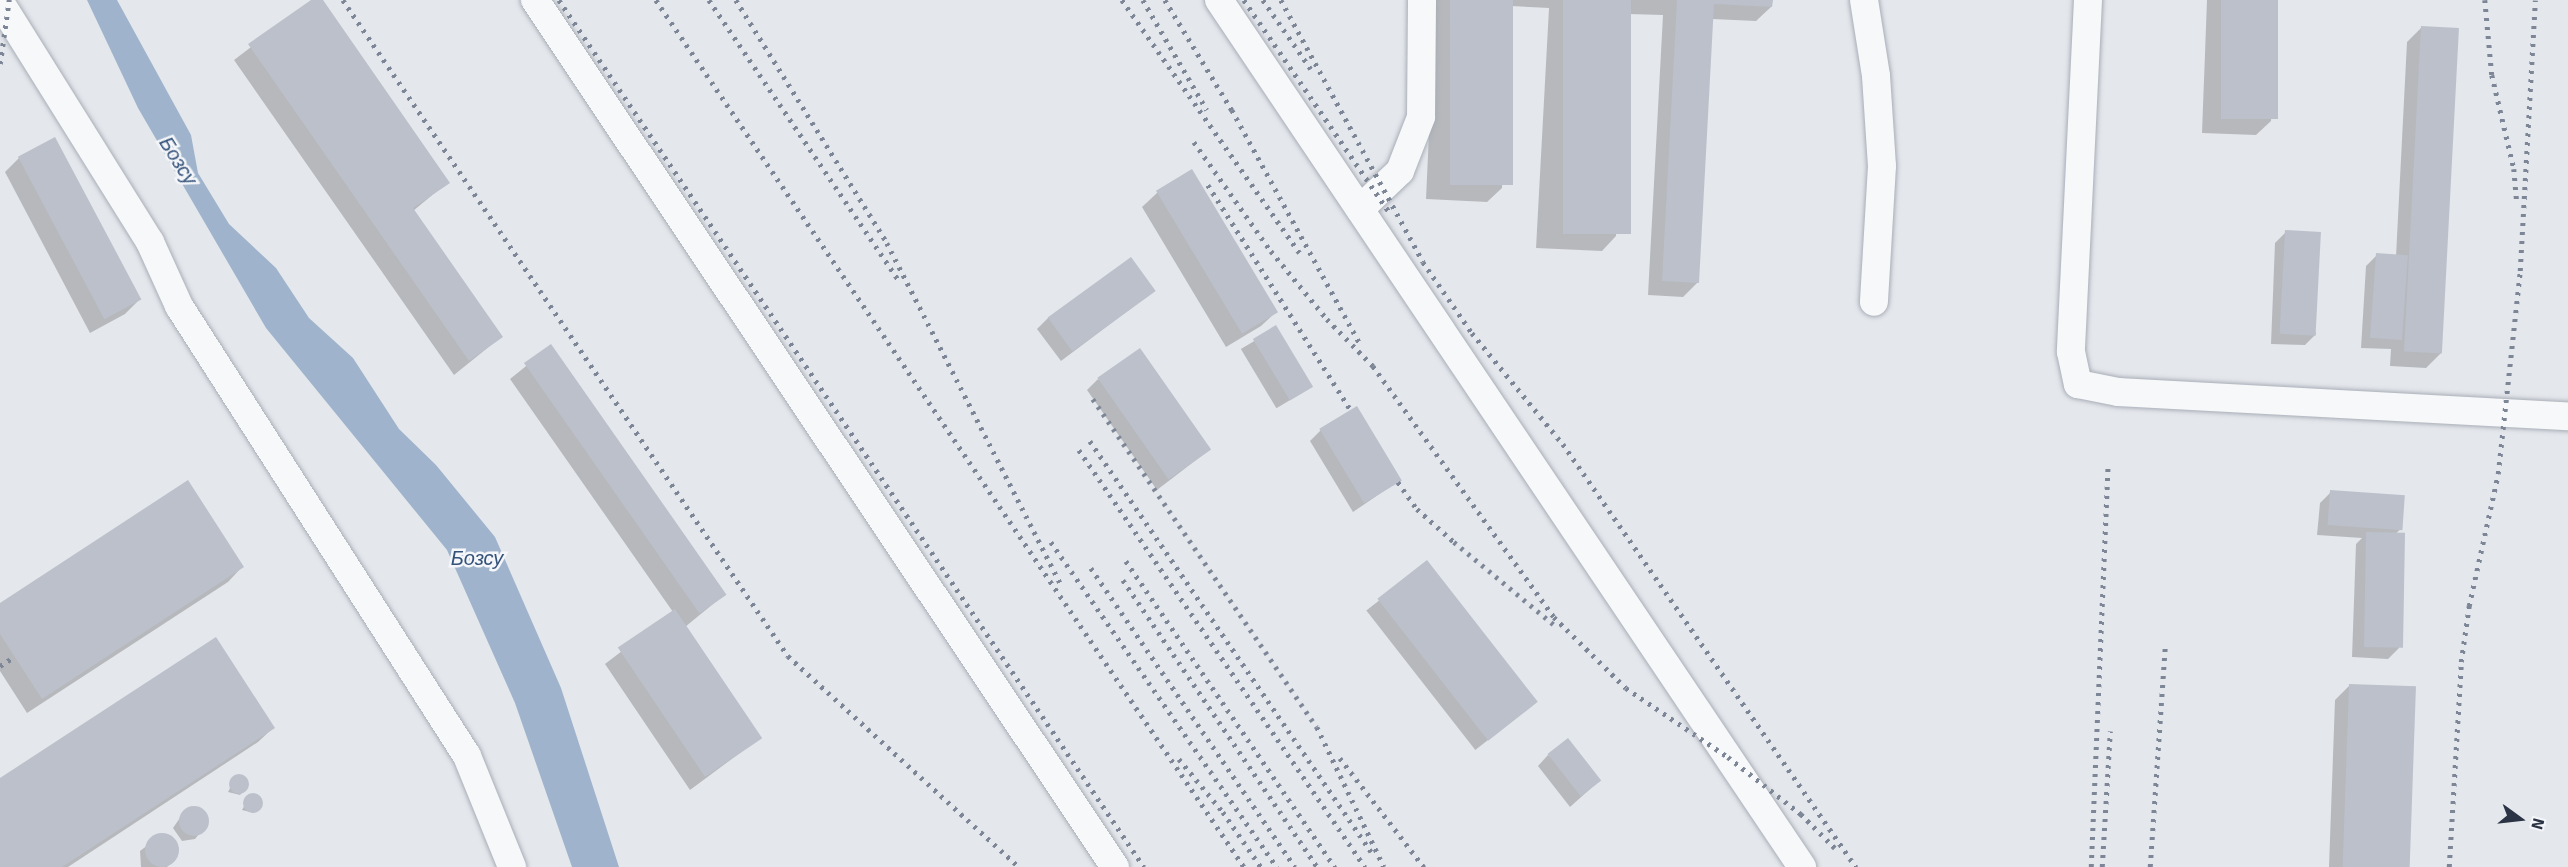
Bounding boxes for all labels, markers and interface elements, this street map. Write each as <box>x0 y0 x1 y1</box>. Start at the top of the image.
water label: Бозсу <box>154 132 202 190</box>
water label: Бозсу <box>451 546 503 570</box>
north arrow <box>2490 789 2550 849</box>
text: N <box>2526 816 2548 832</box>

